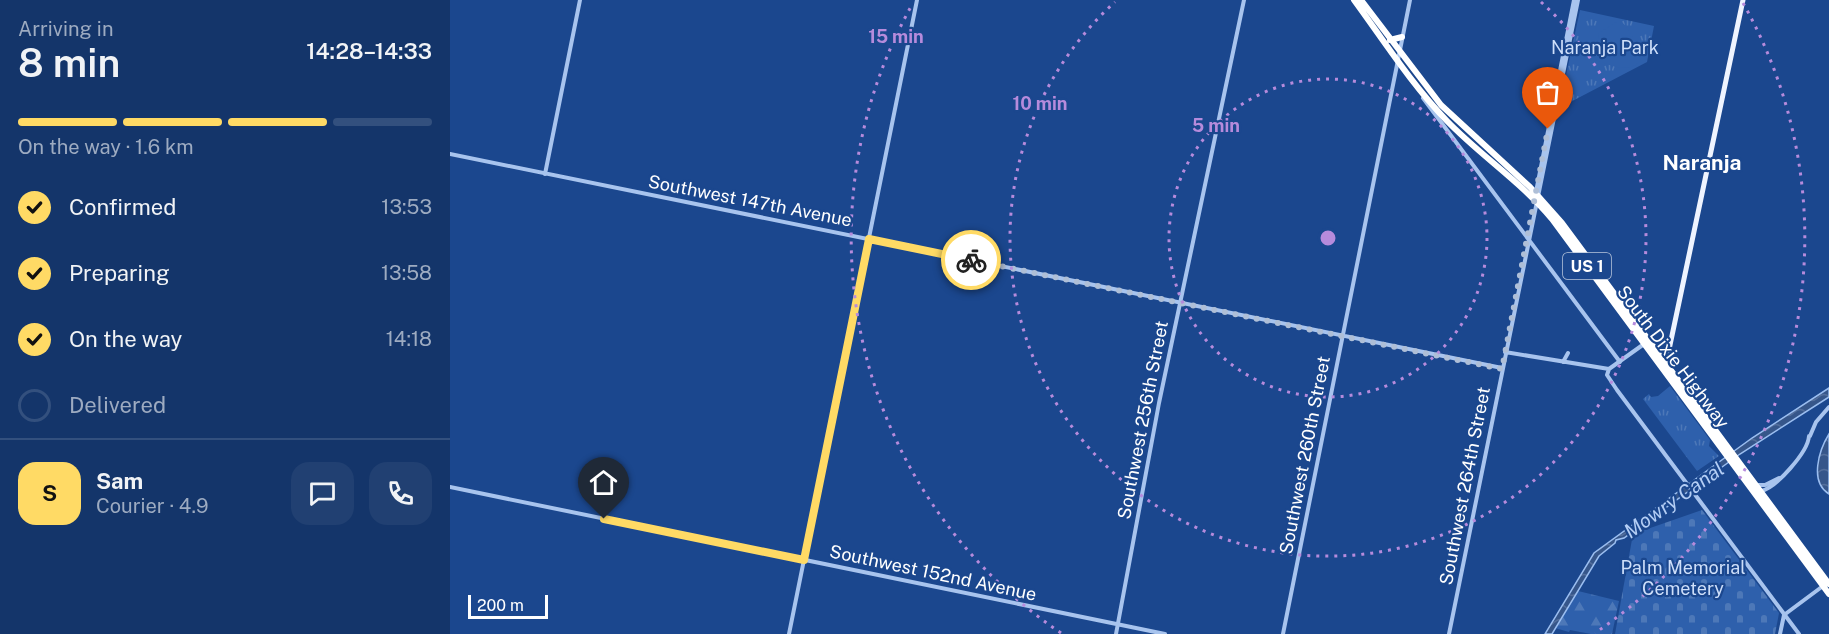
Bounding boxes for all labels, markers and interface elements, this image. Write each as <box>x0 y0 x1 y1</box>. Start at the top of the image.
text: Arriving in <box>18 17 113 41</box>
text: 15 min <box>868 26 924 47</box>
park label: Naranja Park <box>1551 37 1659 58</box>
text: 14:28–14:33 <box>306 38 432 64</box>
text: 8 min <box>18 40 120 86</box>
pin <box>1522 67 1573 129</box>
icon: bag <box>1531 76 1564 109</box>
text: 10 min <box>1012 93 1068 114</box>
text: 5 min <box>1192 115 1240 136</box>
text: On the way · 1.6 km <box>18 135 194 159</box>
district label: Naranja <box>1662 150 1742 175</box>
street label: Southwest 147th Avenue <box>646 170 854 231</box>
icon: check <box>18 191 51 224</box>
text: Confirmed <box>69 194 176 220</box>
text: 13:53 <box>381 195 432 219</box>
centre of rings <box>1318 228 1338 248</box>
courier <box>941 230 1001 290</box>
icon: bike <box>955 244 988 277</box>
road number: US 1 <box>1563 253 1611 279</box>
icon: check <box>18 257 51 290</box>
text: Preparing <box>69 260 170 286</box>
text: 13:58 <box>381 261 432 285</box>
street label: South Dixie Highway <box>1613 281 1734 432</box>
street label: Southwest 256th Street <box>1113 319 1172 521</box>
icon: check <box>18 323 51 356</box>
text: On the way <box>69 326 182 352</box>
text: 14:18 <box>386 327 432 351</box>
street label: Southwest 260th Street <box>1275 354 1334 556</box>
street label: Southwest 264th Street <box>1435 385 1494 587</box>
text: Delivered <box>69 392 166 418</box>
pin <box>578 457 629 519</box>
water label: Mowry Canal <box>1619 457 1729 543</box>
button: chat <box>291 462 354 525</box>
button: phone <box>369 462 432 525</box>
icon: home <box>587 466 620 499</box>
text: Sam <box>96 468 143 494</box>
text: S <box>42 480 57 506</box>
text: Courier · 4.9 <box>96 494 208 518</box>
street label: Southwest 152nd Avenue <box>828 540 1038 605</box>
park label: Palm Memorial Cemetery <box>1620 557 1746 599</box>
scale bar <box>468 592 548 620</box>
text: 200 m <box>477 596 524 615</box>

